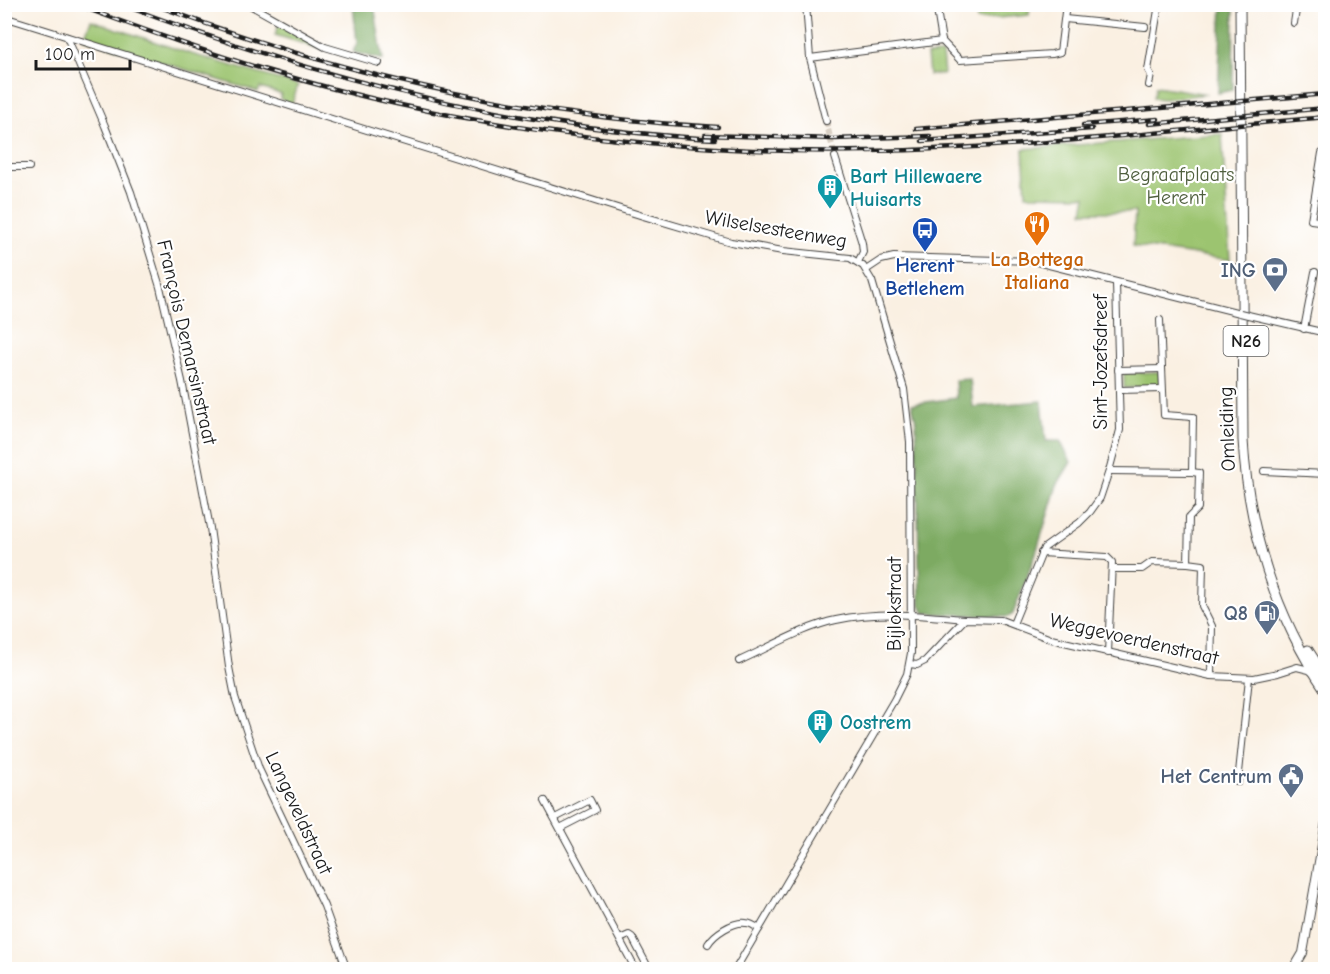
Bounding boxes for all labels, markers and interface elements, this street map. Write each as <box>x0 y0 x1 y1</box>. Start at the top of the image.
scale bar <box>36 33 130 71</box>
text: 100 m <box>45 44 95 65</box>
park label: Begraafplaats Herent <box>1118 163 1234 209</box>
place label: Bart Hillewaere Huisarts <box>850 165 982 211</box>
building icon: Bart Hillewaere Huisarts <box>815 172 845 210</box>
street label: Wilselsesteenweg <box>703 205 849 253</box>
restaurant icon: La Bottega Italiana <box>1022 209 1052 247</box>
bus stop icon: Herent Betlehem <box>910 215 940 253</box>
street label: François Demarsinstraat <box>152 237 222 448</box>
place label: La Bottega Italiana <box>990 248 1084 294</box>
place label: Herent Betlehem <box>885 254 965 300</box>
bank icon: ING <box>1260 255 1290 293</box>
place label: ING <box>1221 259 1256 282</box>
street label: Sint-Jozefsdreef <box>1089 293 1112 430</box>
road number: N26 <box>1224 326 1268 356</box>
street label: Omleiding <box>1214 386 1240 472</box>
street label: Bijlokstraat <box>883 556 906 651</box>
fuel station icon: Q8 <box>1252 598 1282 636</box>
place label: Q8 <box>1224 602 1248 625</box>
street label: Weggevoerdenstraat <box>1047 608 1222 670</box>
building icon: Oostrem <box>805 707 835 745</box>
place label: Oostrem <box>840 711 911 734</box>
street label: Langeveldstraat <box>261 748 338 879</box>
public building icon: Het Centrum <box>1276 761 1306 799</box>
place label: Het Centrum <box>1161 765 1272 788</box>

